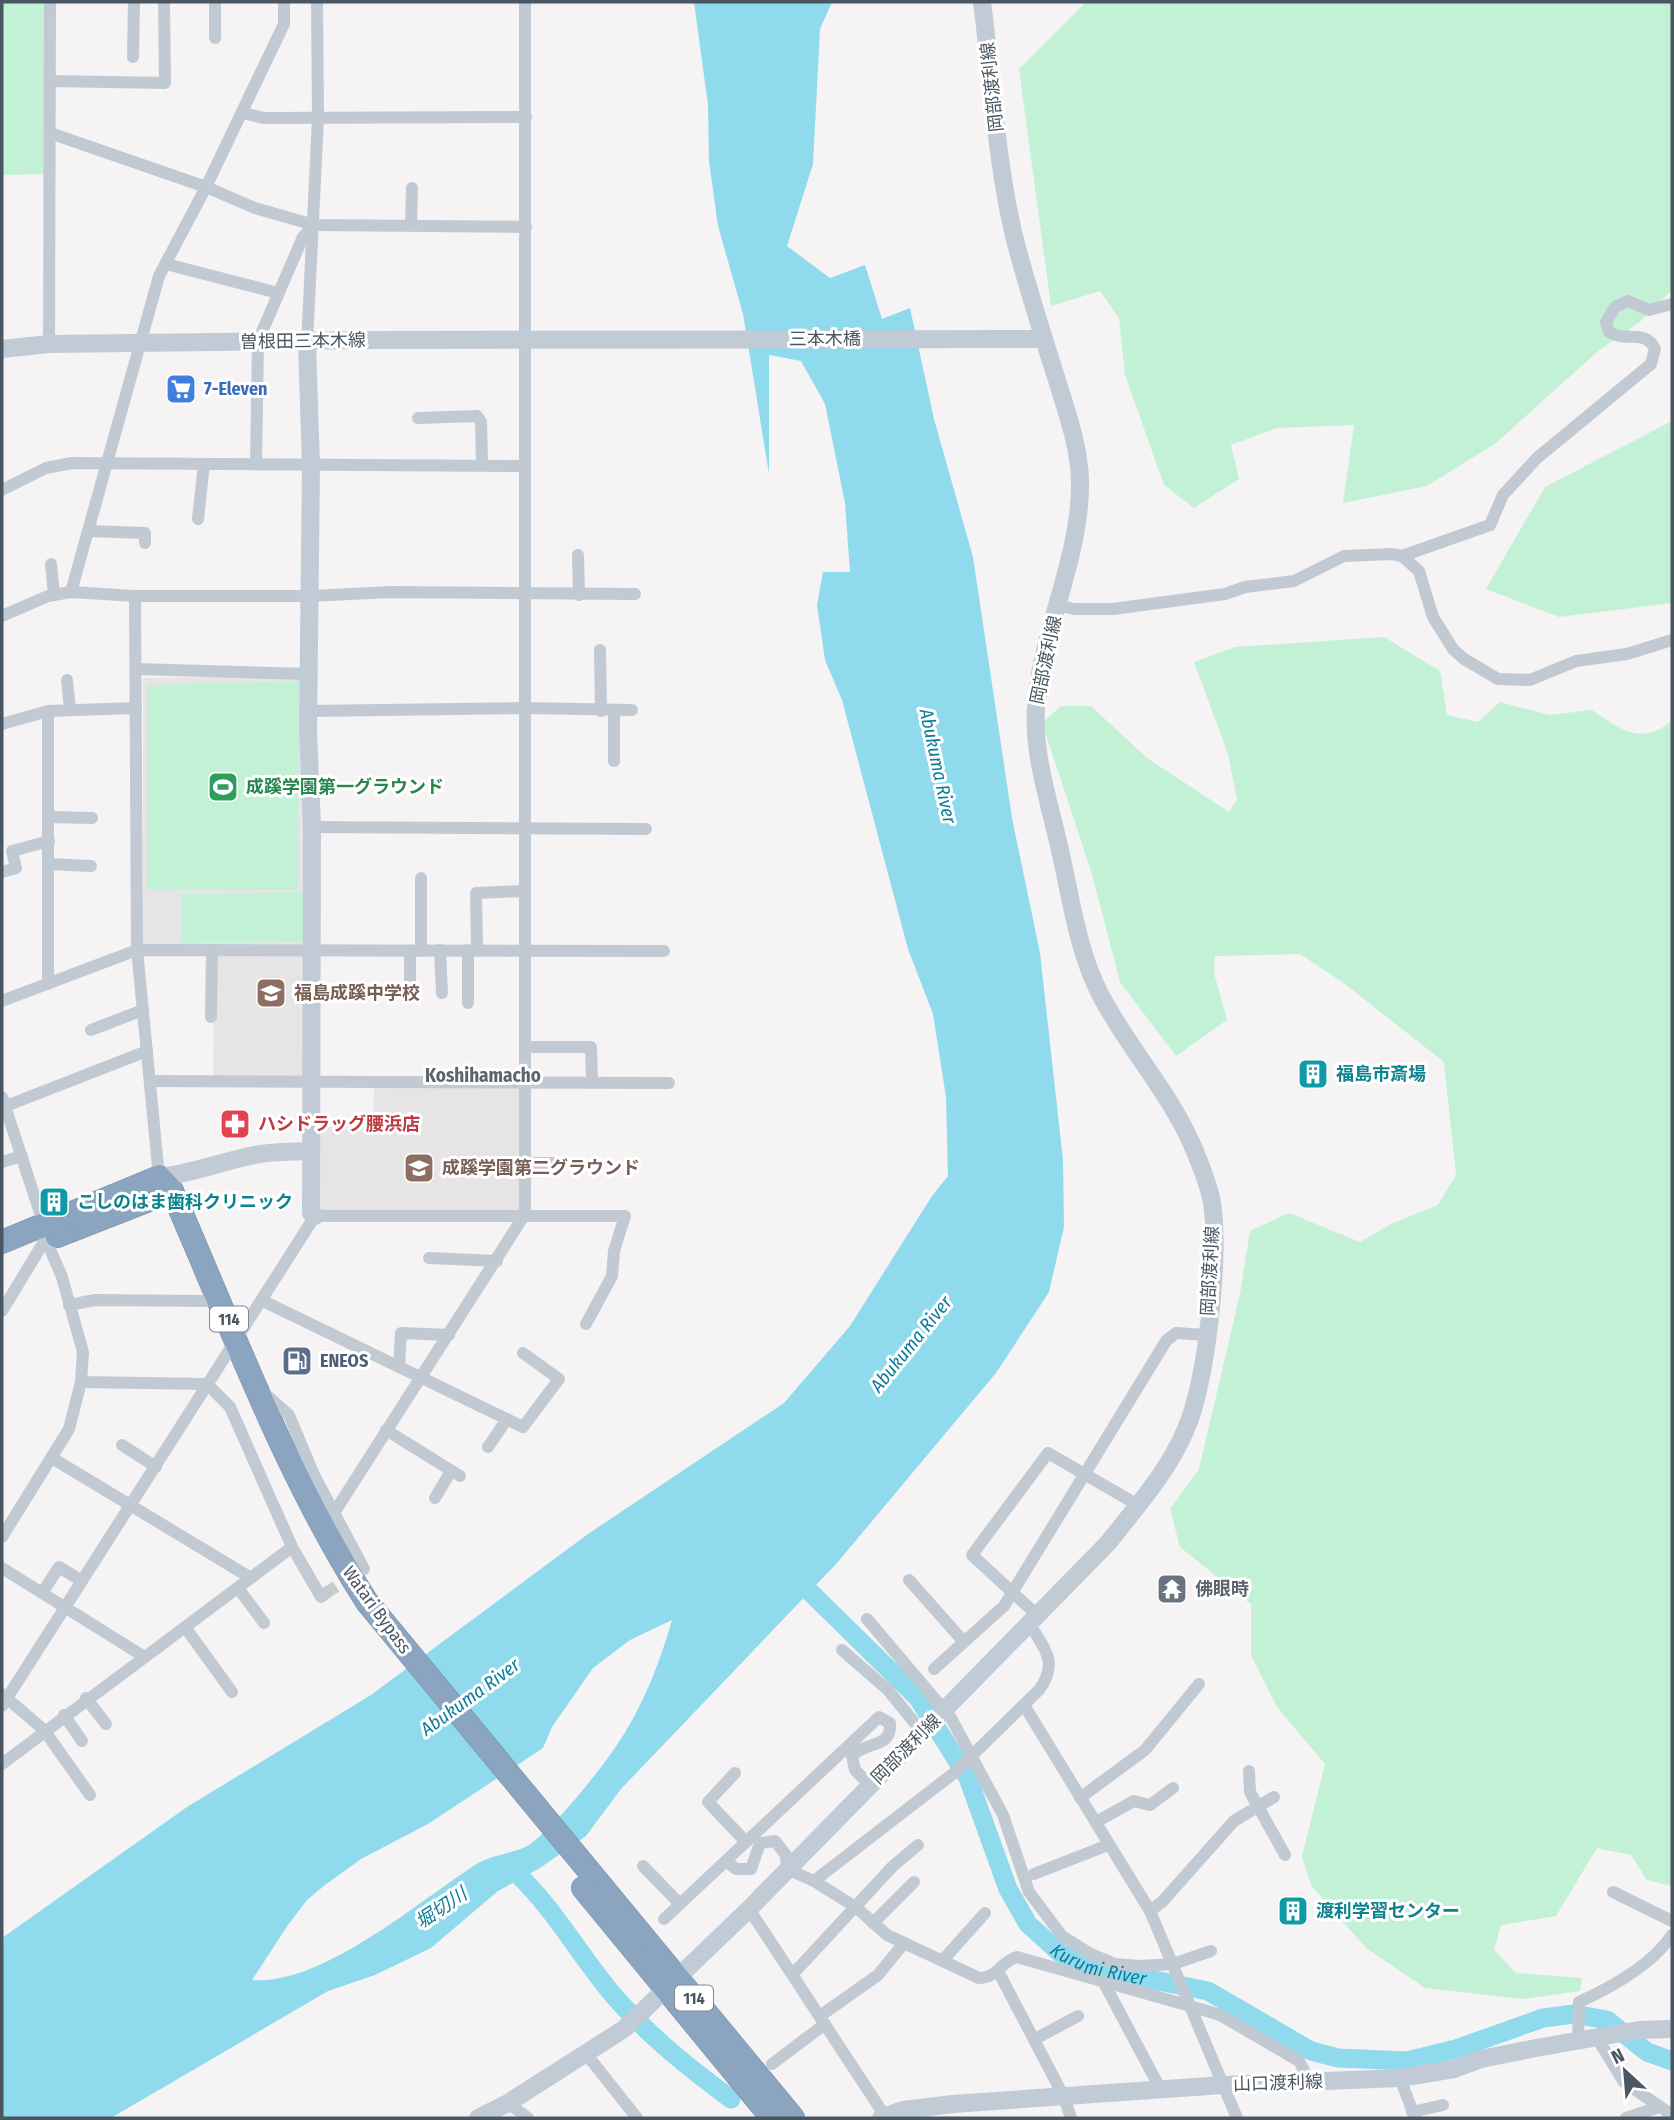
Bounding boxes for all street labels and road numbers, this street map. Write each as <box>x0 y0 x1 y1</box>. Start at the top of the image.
street label: 岡部渡利線 <box>976 41 1008 133</box>
street label: 三本木橋 <box>789 328 861 350</box>
street label: 曽根田三本木線 <box>240 329 366 353</box>
street label: 岡部渡利線 <box>1026 614 1066 706</box>
street label: 岡部渡利線 <box>1197 1225 1223 1317</box>
road number: 114 <box>210 1306 248 1331</box>
street label: Watari Bypass <box>338 1562 416 1658</box>
street label: 岡部渡利線 <box>866 1709 946 1789</box>
road number: 114 <box>675 1986 713 2010</box>
street label: 山口渡利線 <box>1233 2070 1323 2096</box>

